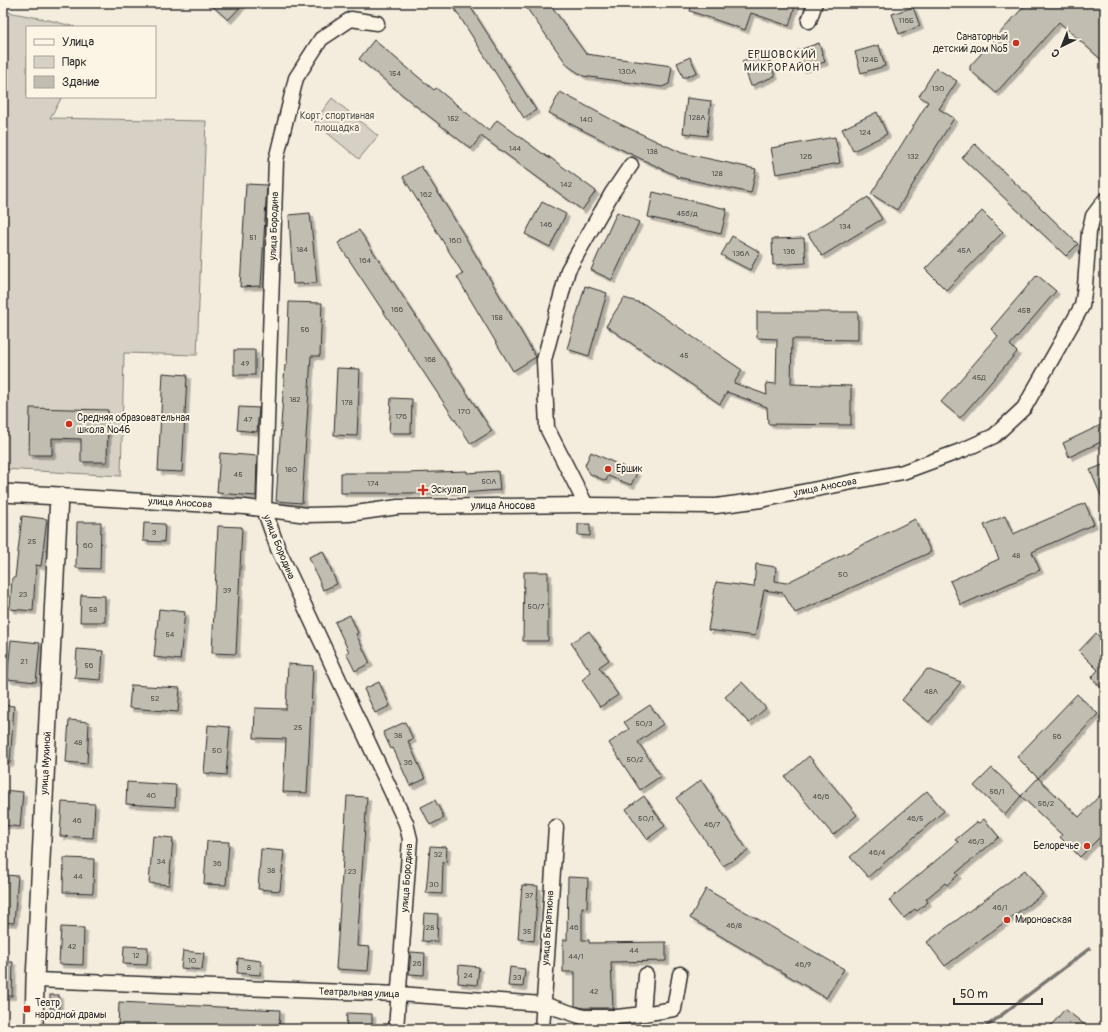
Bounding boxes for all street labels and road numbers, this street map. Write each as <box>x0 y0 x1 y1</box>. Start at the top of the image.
street label: улица Бородина <box>267 191 281 262</box>
street label: улица Аносова <box>791 475 858 499</box>
street label: улица Аносова <box>147 495 213 511</box>
street label: улица Аносова <box>470 500 535 512</box>
street label: улица Бородина <box>260 512 298 581</box>
street label: улица Мухиной <box>38 731 54 796</box>
street label: улица Бородина <box>399 843 415 914</box>
street label: улица Багратиона <box>539 890 557 967</box>
street label: Театральная улица <box>318 986 400 1000</box>

